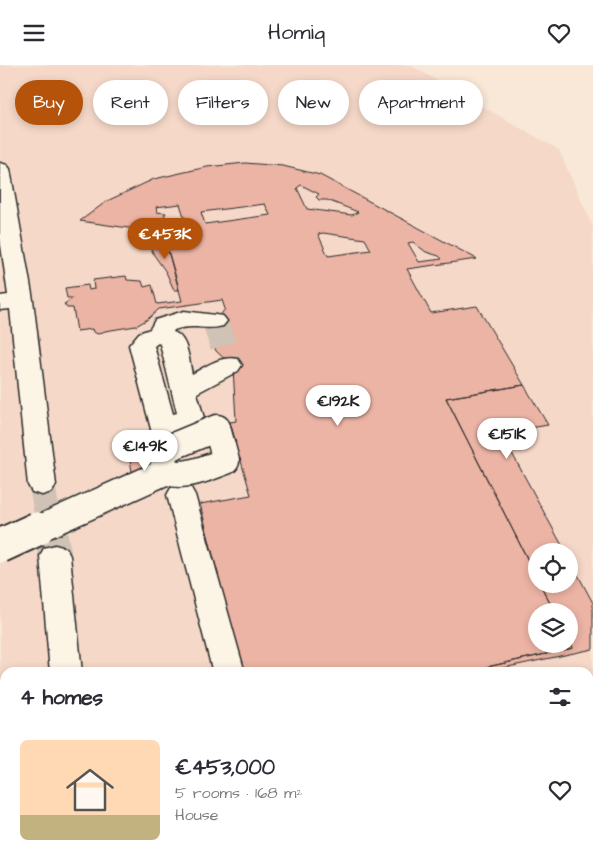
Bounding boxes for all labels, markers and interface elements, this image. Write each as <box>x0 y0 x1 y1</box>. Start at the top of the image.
text: Homiq <box>268 17 325 48</box>
icon: menu <box>20 19 48 47</box>
icon: heart <box>545 19 573 47</box>
chip: Buy <box>15 80 83 125</box>
chip: Rent <box>93 80 168 125</box>
chip: Filters <box>178 80 268 125</box>
chip: New <box>278 80 349 125</box>
chip: Apartment <box>359 80 483 125</box>
pin: €453K <box>130 217 200 260</box>
text: €453K <box>139 223 191 245</box>
pin: €192K <box>303 385 373 427</box>
text: €192K <box>317 390 359 412</box>
pin: €151K <box>472 417 542 460</box>
text: €151K <box>488 423 526 445</box>
pin: €149K <box>110 429 180 472</box>
text: €149K <box>123 435 167 457</box>
map controls <box>528 543 578 653</box>
button: locate <box>528 543 578 593</box>
button: layers <box>528 603 578 653</box>
text: 4 homes <box>20 683 103 712</box>
icon: filters <box>546 683 574 711</box>
text: €453,000 <box>175 753 275 782</box>
icon: home <box>60 760 120 820</box>
icon: heart <box>546 776 574 804</box>
text: 5 rooms · 168 m² <box>175 782 302 804</box>
text: House <box>175 804 219 826</box>

